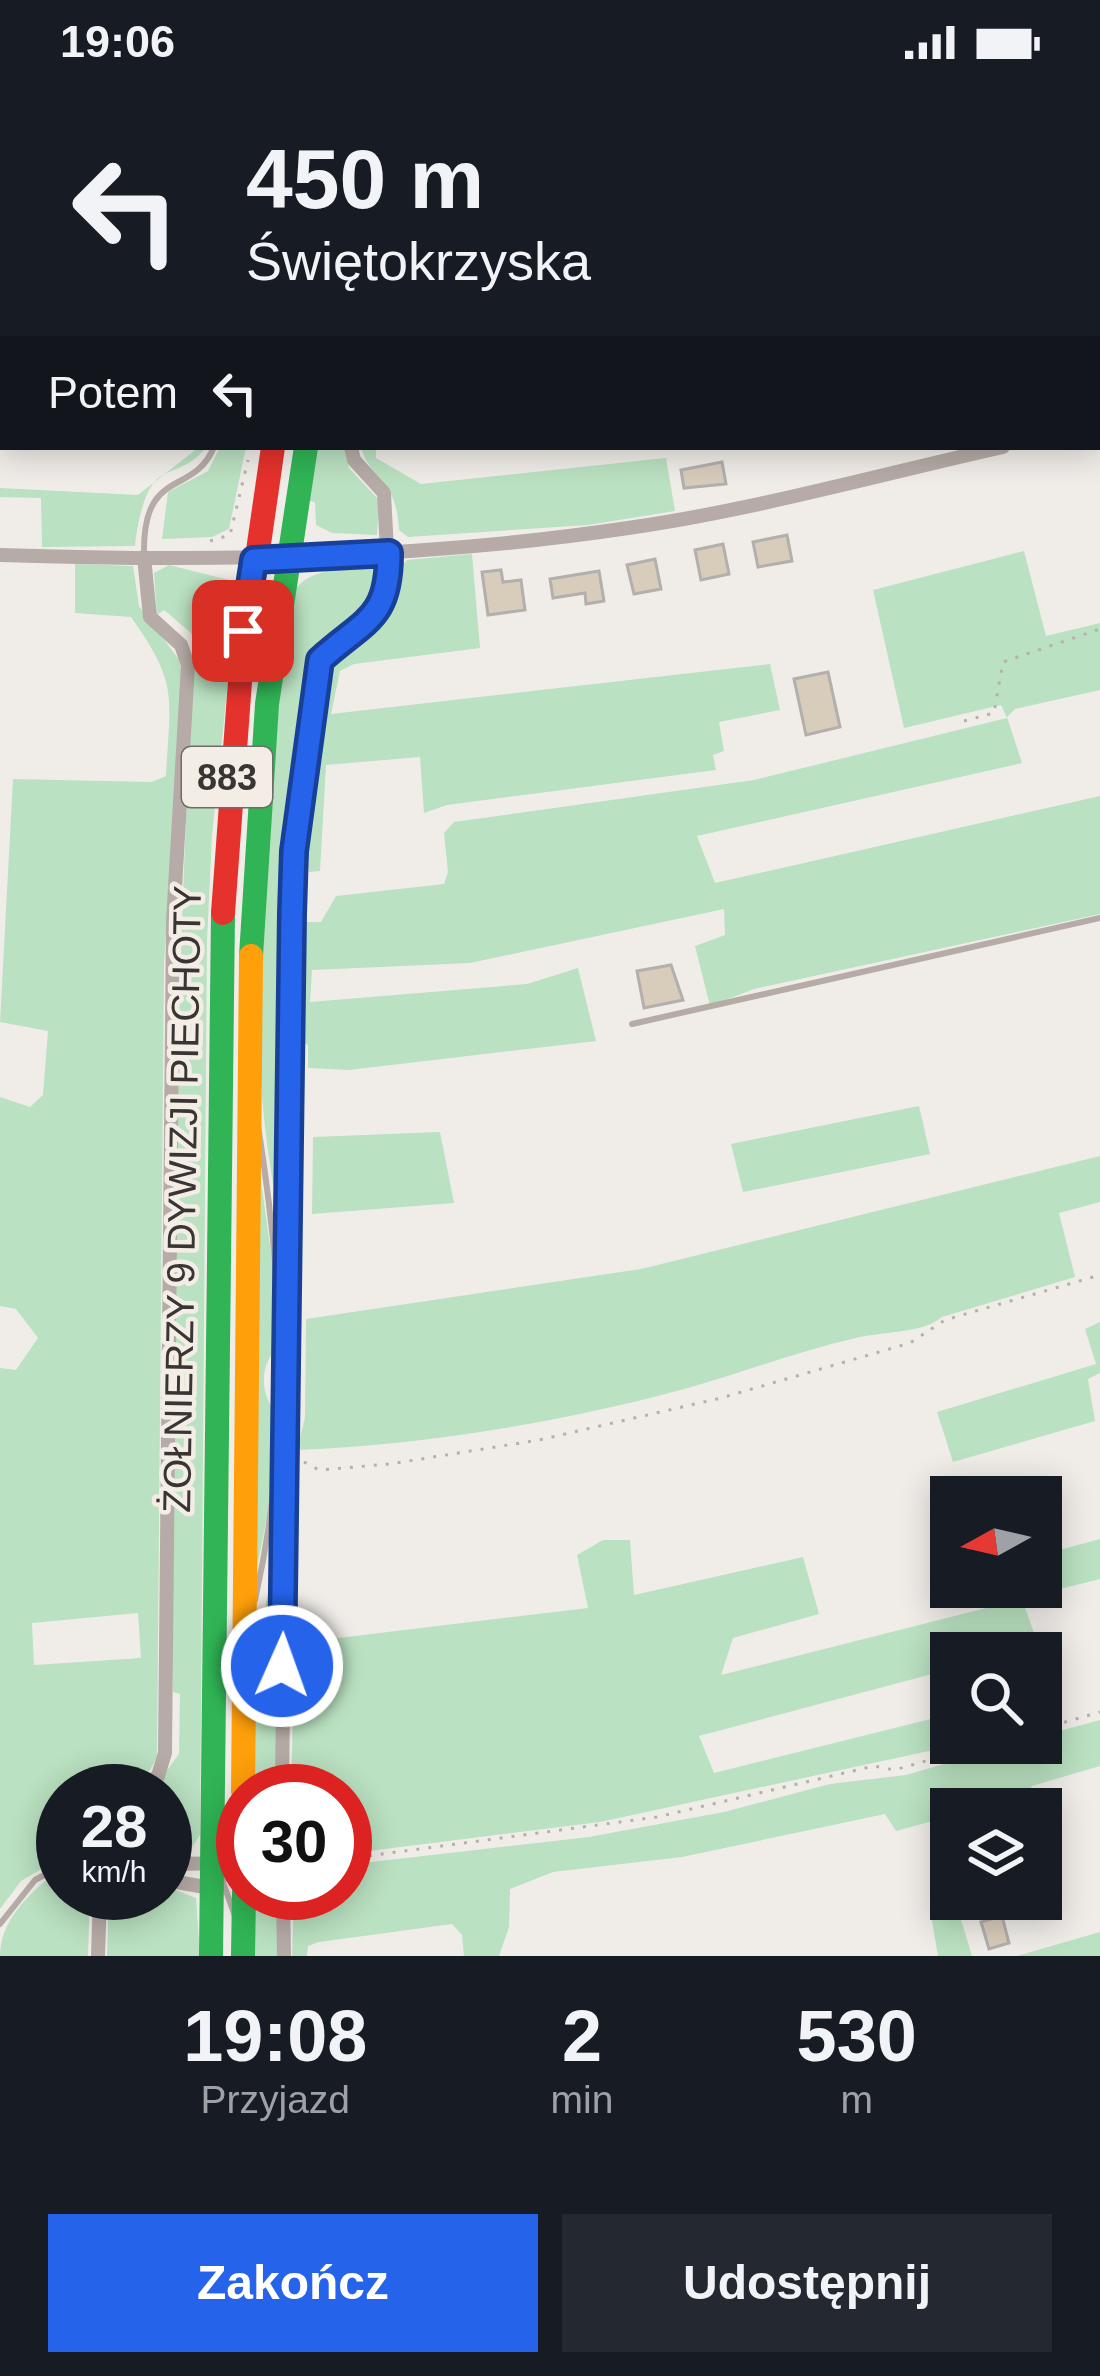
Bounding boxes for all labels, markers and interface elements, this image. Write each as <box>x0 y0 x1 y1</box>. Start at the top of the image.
text: 19:06 <box>60 16 175 67</box>
icon: left <box>48 132 204 288</box>
text: 450 m <box>246 132 484 226</box>
text: Świętokrzyska <box>246 231 591 291</box>
icon: left <box>202 360 268 426</box>
text: Potem <box>48 367 178 418</box>
pin <box>192 580 294 682</box>
icon: arrive <box>210 598 276 664</box>
road number: 883 <box>182 747 272 807</box>
street label: ŻOŁNIERZY 9 DYWIZJI PIECHOTY <box>155 885 209 1513</box>
north arrow <box>930 1476 1062 1608</box>
map controls <box>930 1476 1062 1920</box>
position arrow <box>219 1603 345 1729</box>
button: search <box>930 1632 1062 1764</box>
speed limit sign: 30 <box>216 1764 372 1920</box>
button: layers <box>930 1788 1062 1920</box>
text: 28 <box>81 1793 147 1860</box>
text: km/h <box>81 1855 147 1888</box>
text: 19:08 <box>183 1996 367 2076</box>
text: 2 <box>562 1996 602 2076</box>
text: 530 <box>797 1996 917 2076</box>
text: Przyjazd <box>201 2078 350 2121</box>
text: min <box>551 2078 613 2121</box>
text: m <box>840 2078 873 2121</box>
button: Zakończ <box>48 2214 538 2352</box>
button: Udostępnij <box>562 2214 1052 2352</box>

